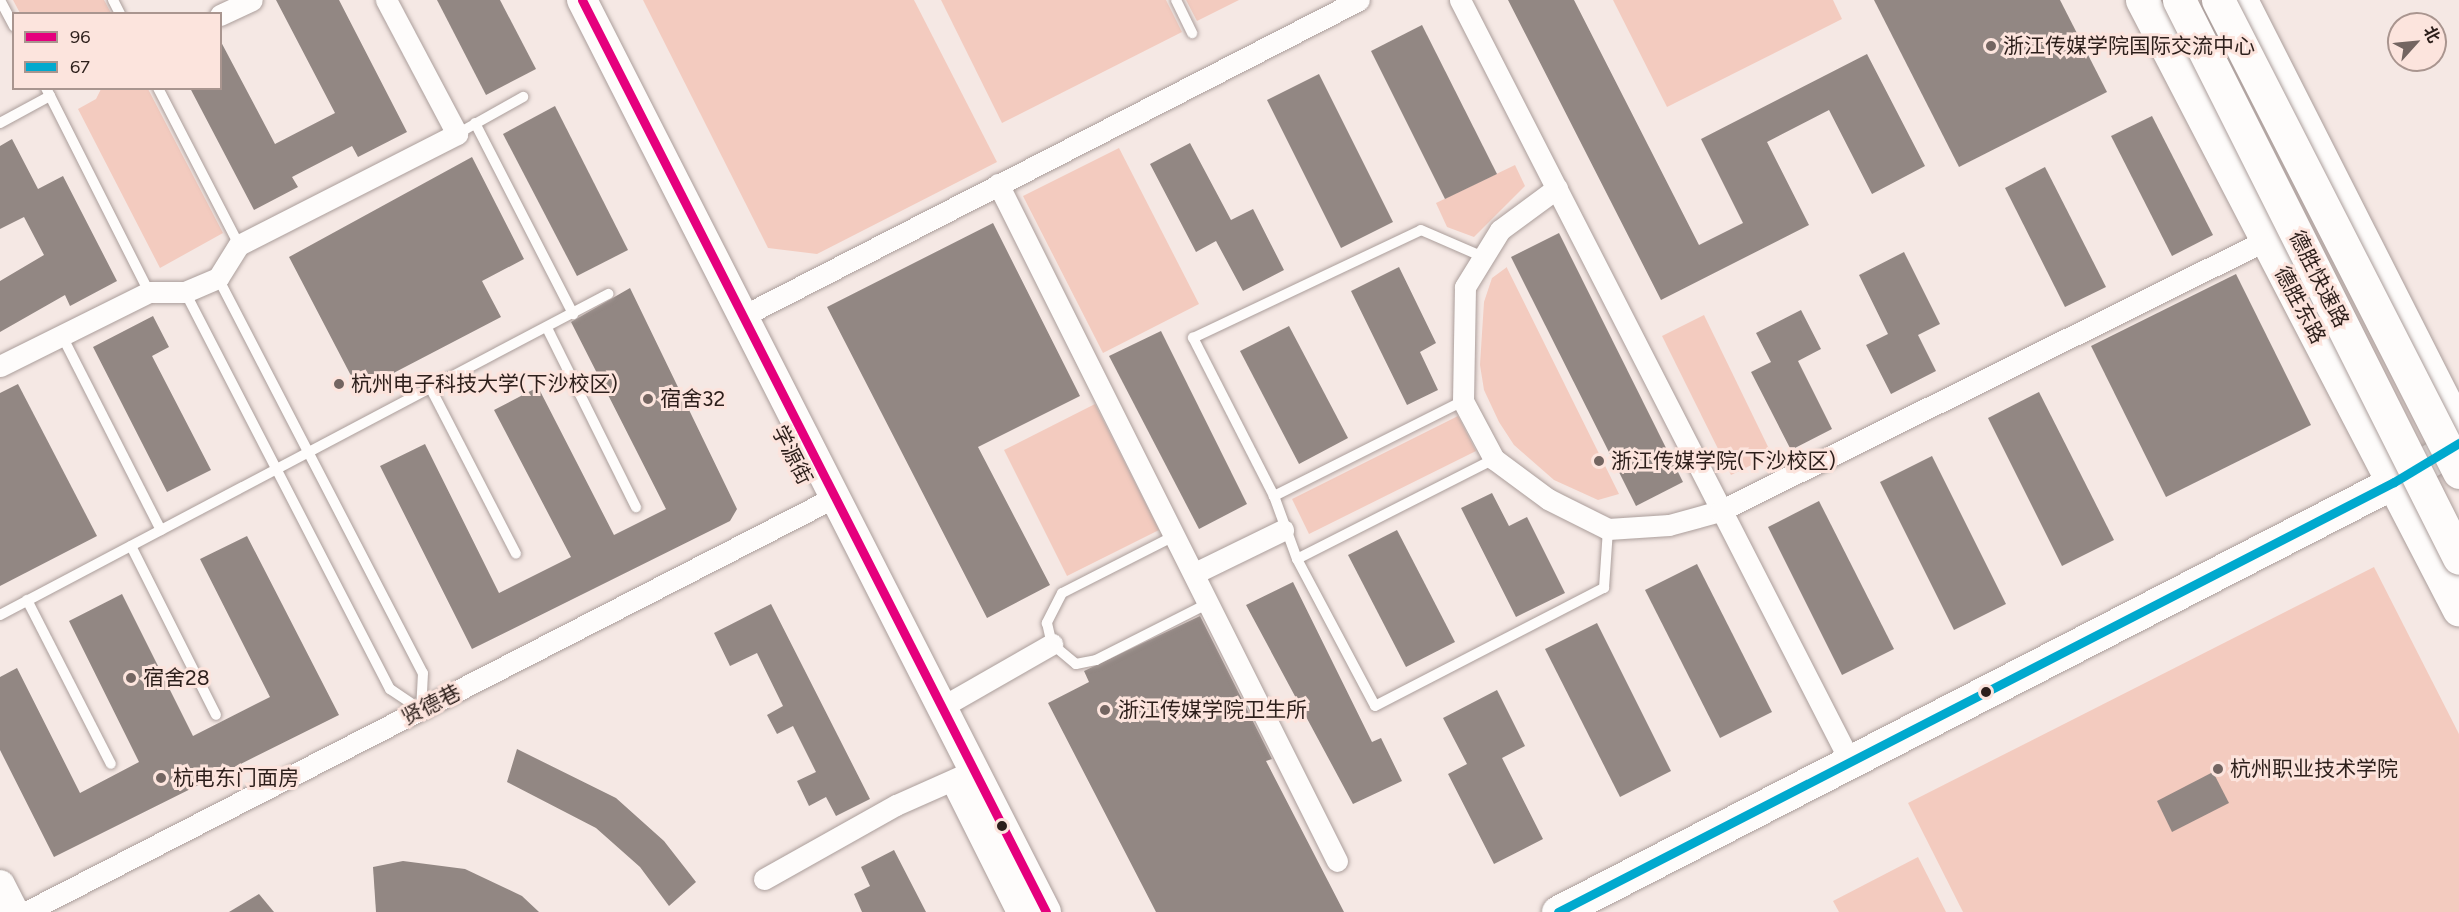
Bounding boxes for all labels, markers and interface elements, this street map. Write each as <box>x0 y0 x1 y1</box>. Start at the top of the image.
legend <box>12 12 222 90</box>
north arrow <box>2387 12 2447 72</box>
text: 北 <box>2420 23 2444 46</box>
text: 96 <box>70 26 90 48</box>
place label: 浙江传媒学院国际交流中心 <box>2003 33 2255 59</box>
marker: 浙江传媒学院国际交流中心 <box>1984 39 1998 53</box>
text: 67 <box>70 56 90 78</box>
street label: 德胜快速路 <box>2284 227 2354 331</box>
street label: 德胜东路 <box>2269 262 2331 348</box>
place label: 杭州电子科技大学(下沙校区) <box>351 371 618 397</box>
marker: 杭州电子科技大学(下沙校区) <box>332 377 346 391</box>
place label: 宿舍32 <box>660 386 725 412</box>
marker: 宿舍32 <box>641 392 655 406</box>
street label: 学源街 <box>766 421 818 489</box>
place label: 浙江传媒学院(下沙校区) <box>1611 448 1836 474</box>
marker: 浙江传媒学院(下沙校区) <box>1592 454 1606 468</box>
place label: 宿舍28 <box>143 665 210 691</box>
marker: 宿舍28 <box>124 671 138 685</box>
street label: 贤德巷 <box>397 679 465 731</box>
unlabelled marker <box>1980 686 1992 698</box>
place label: 浙江传媒学院卫生所 <box>1118 697 1307 723</box>
marker: 浙江传媒学院卫生所 <box>1096 701 1114 719</box>
place label: 杭州职业技术学院 <box>2230 756 2398 782</box>
marker: 杭州职业技术学院 <box>2211 762 2225 776</box>
place label: 杭电东门面房 <box>173 765 299 791</box>
marker: 杭电东门面房 <box>154 771 168 785</box>
unlabelled marker <box>996 820 1008 832</box>

